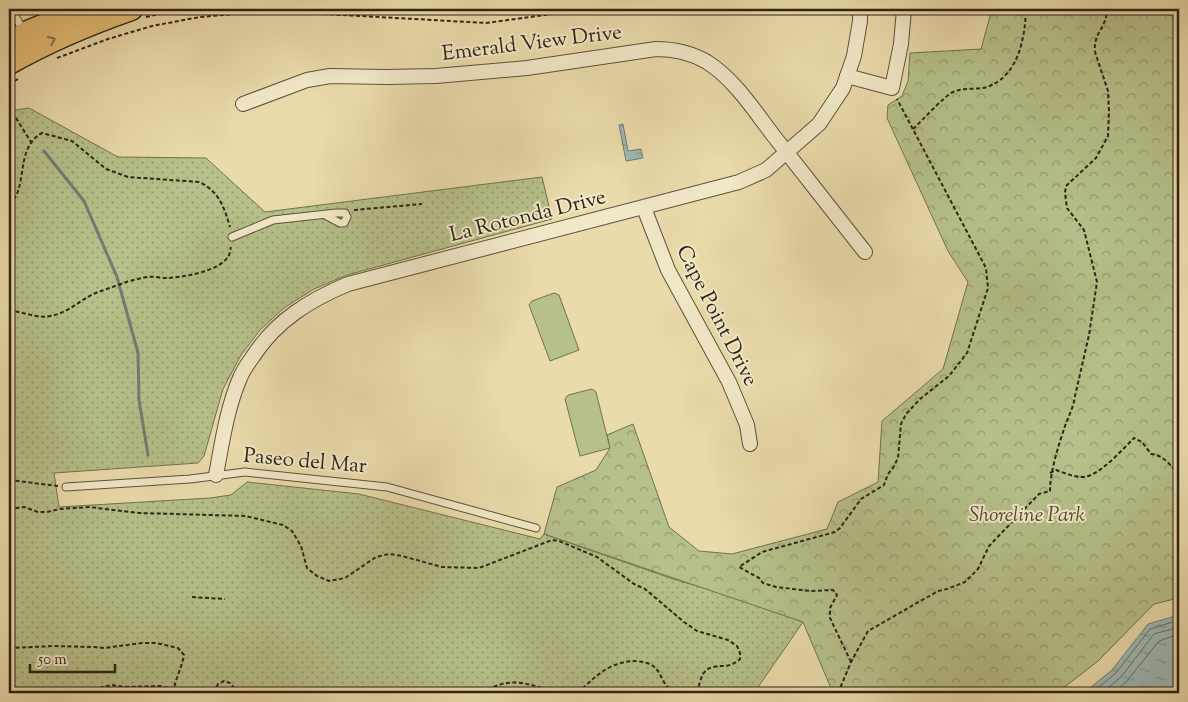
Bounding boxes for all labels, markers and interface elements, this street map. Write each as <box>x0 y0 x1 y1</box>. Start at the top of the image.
street label: Emerald View Drive <box>440 18 624 70</box>
one-way arrow <box>47 36 56 47</box>
street label: La Rotonda Drive <box>447 183 609 251</box>
street label: Cape Point Drive <box>667 240 765 392</box>
street label: Paseo del Mar <box>242 442 368 482</box>
park label: Shoreline Park <box>969 501 1085 531</box>
scale bar <box>30 642 115 674</box>
text: 50 m <box>37 650 67 671</box>

